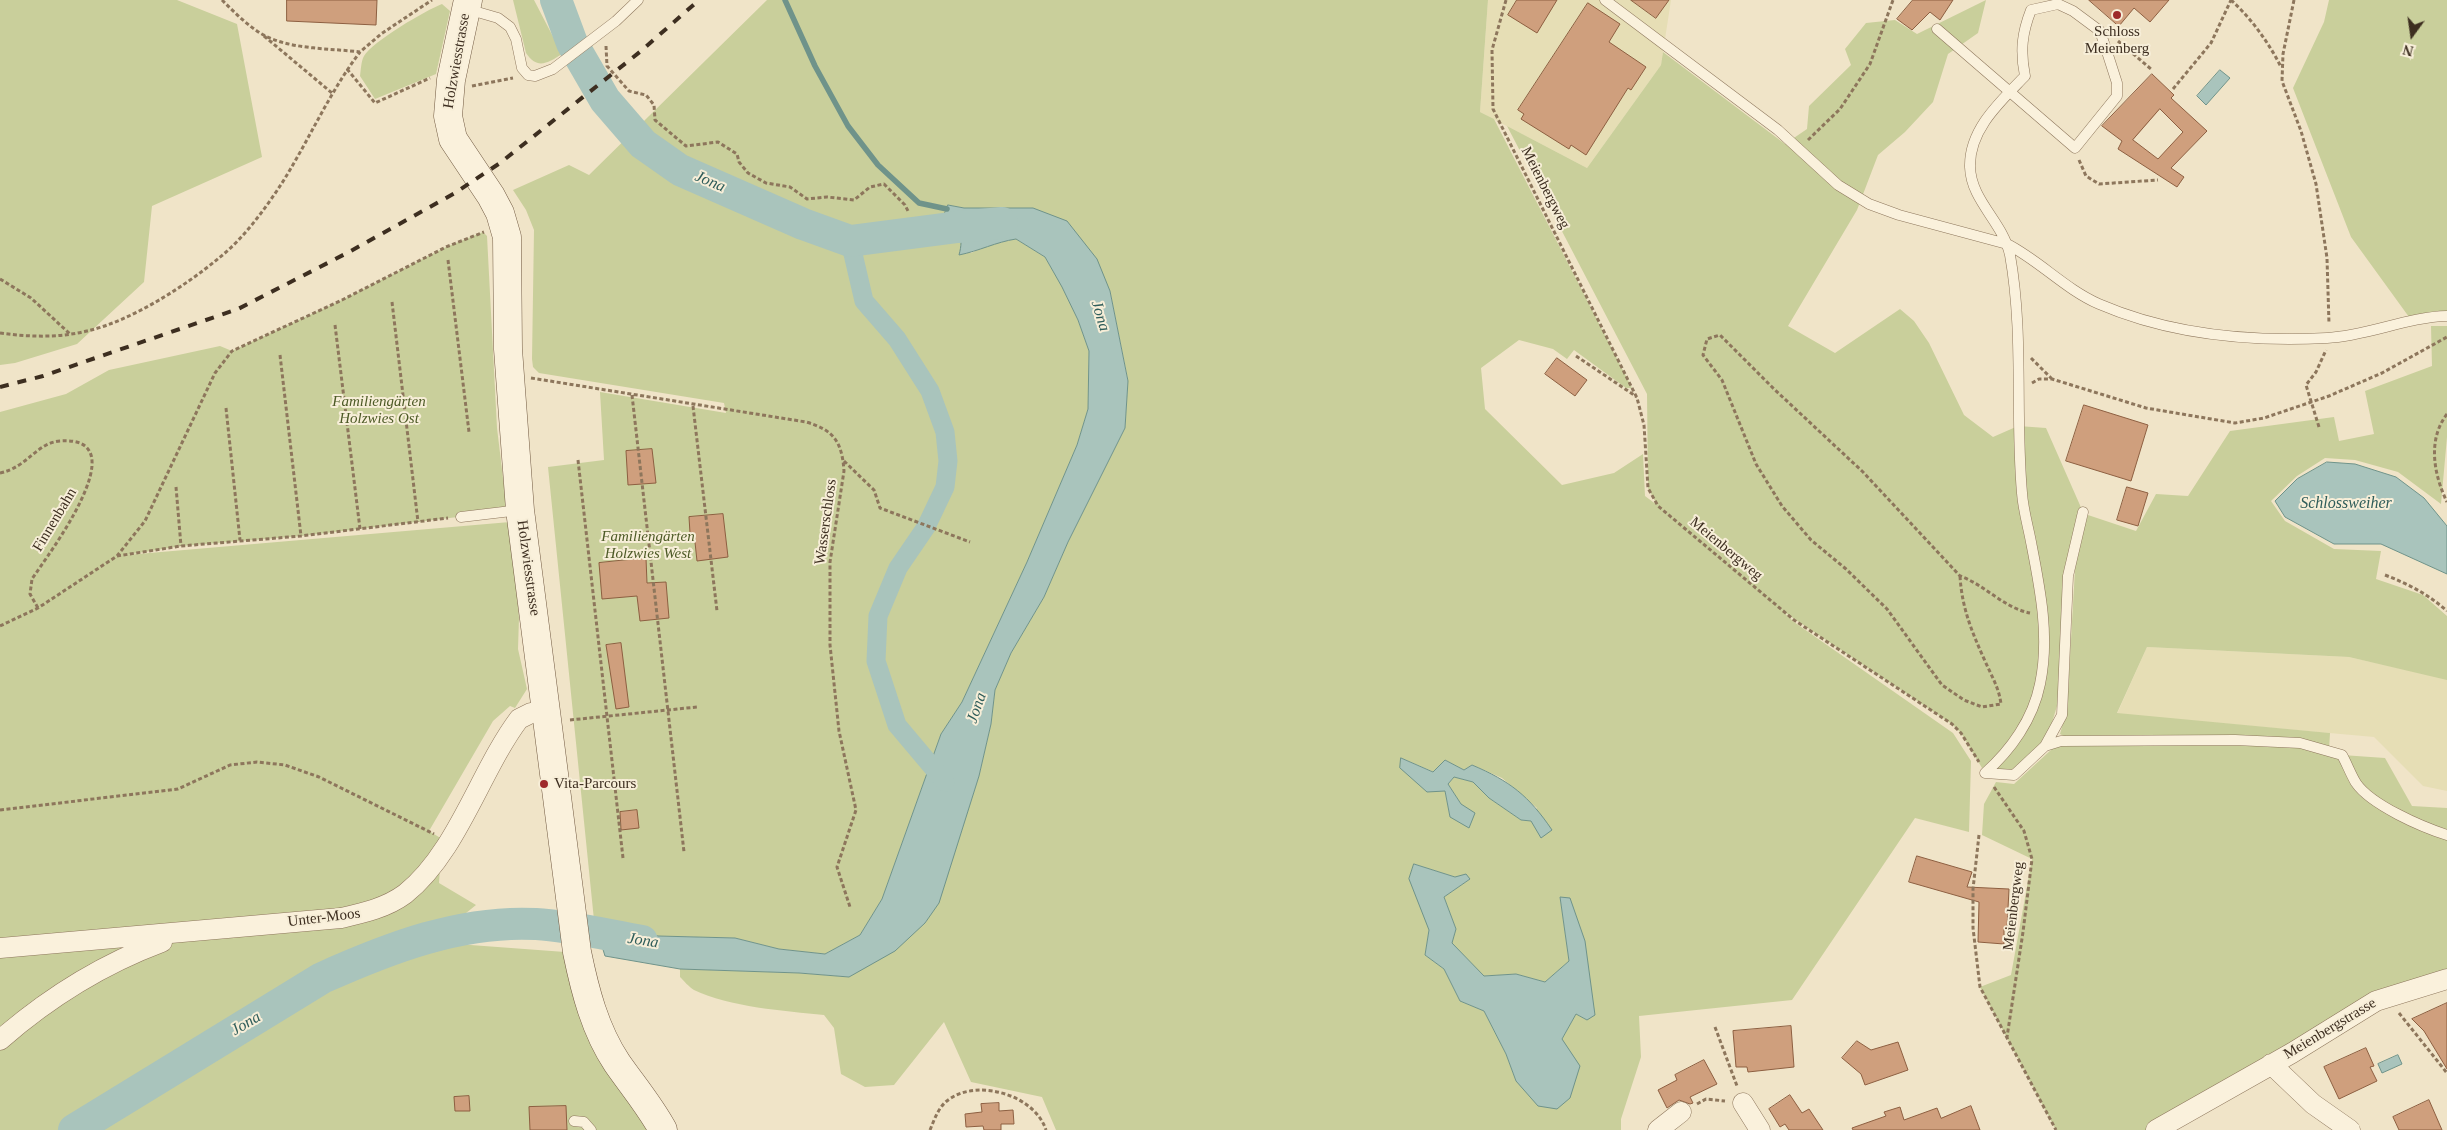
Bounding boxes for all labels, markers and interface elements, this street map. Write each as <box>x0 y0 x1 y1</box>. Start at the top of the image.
marker: Schloss Meienberg <box>2111 9 2123 21</box>
north arrow <box>2387 10 2437 60</box>
street label: Holzwiesstrasse <box>440 12 474 110</box>
place label: Schloss Meienberg <box>2085 23 2149 58</box>
text: N <box>2402 42 2415 59</box>
street label: Meienbergweg <box>1517 144 1573 232</box>
water label: Jona <box>692 167 728 197</box>
water label: Jona <box>1086 298 1114 334</box>
park label: Familiengärten Holzwies Ost <box>332 393 426 428</box>
street label: Wasserschloss <box>811 478 841 566</box>
street label: Finnenbahn <box>29 485 81 555</box>
water label: Schlossweiher <box>2300 494 2392 514</box>
street label: Meienbergweg <box>1686 513 1766 585</box>
street label: Holzwiesstrasse <box>512 519 544 617</box>
park label: Familiengärten Holzwies West <box>601 528 695 563</box>
water label: Jona <box>963 690 991 726</box>
place label: Vita-Parcours <box>554 775 636 793</box>
marker: Vita-Parcours <box>538 778 550 790</box>
street label: Meienbergweg <box>2000 860 2028 952</box>
street label: Unter-Moos <box>287 905 361 931</box>
water label: Jona <box>626 929 660 953</box>
street label: Meienbergstrasse <box>2280 994 2380 1064</box>
water label: Jona <box>228 1008 264 1040</box>

